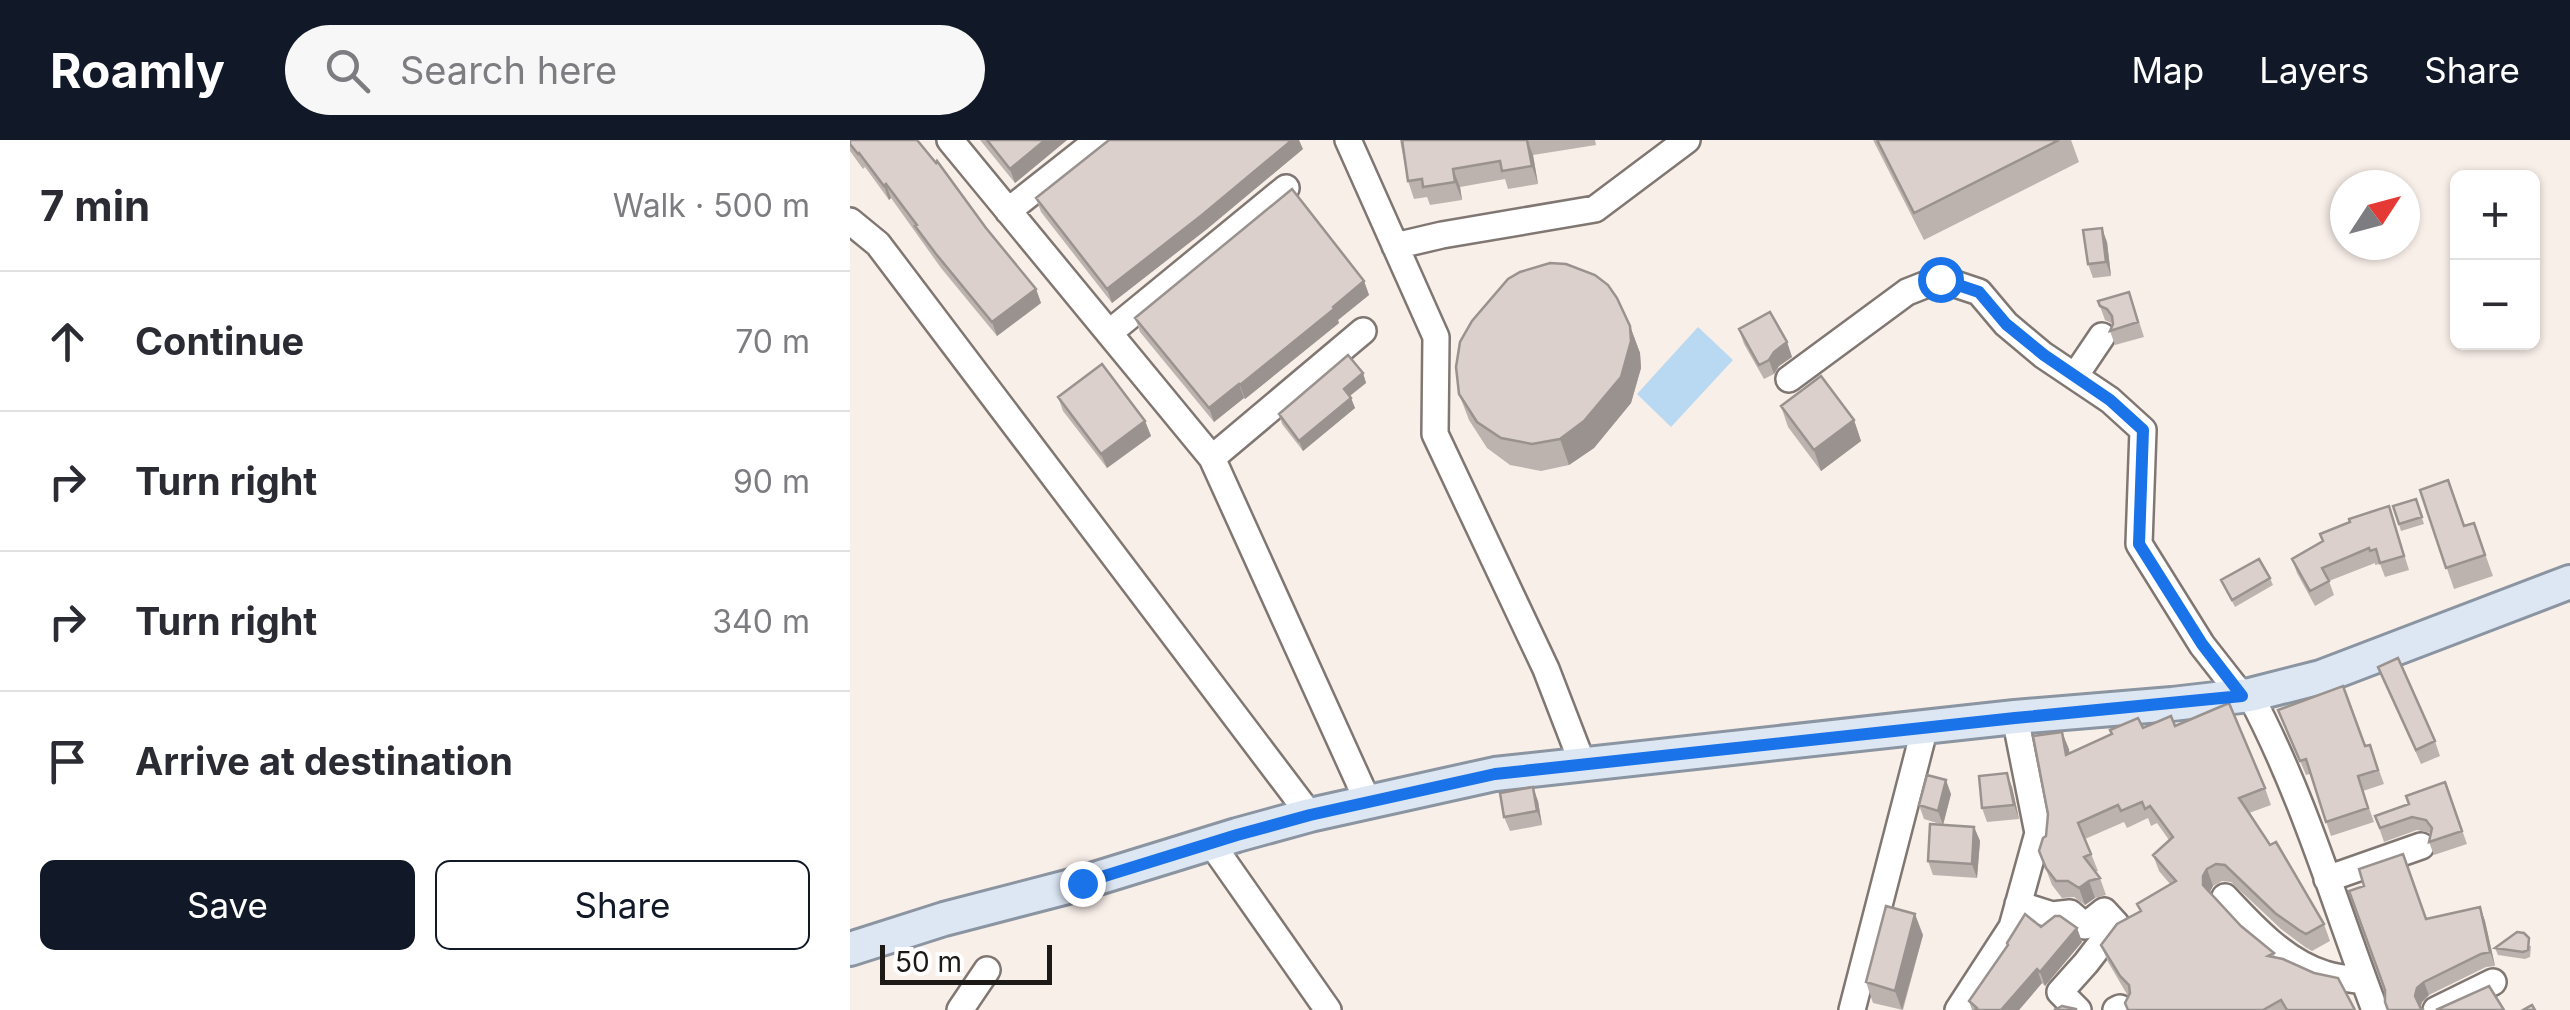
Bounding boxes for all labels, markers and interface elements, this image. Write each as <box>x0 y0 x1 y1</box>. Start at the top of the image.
search box <box>285 25 985 115</box>
text: Roamly <box>50 41 225 100</box>
icon: search <box>320 43 375 98</box>
text: Search here <box>400 47 617 93</box>
text: Map <box>2132 49 2204 91</box>
text: Layers <box>2259 49 2369 91</box>
text: Share <box>2424 49 2520 91</box>
north arrow <box>2330 170 2420 260</box>
map controls <box>2450 170 2540 350</box>
button: + <box>2450 170 2540 260</box>
text: 7 min <box>40 180 150 231</box>
text: Walk · 500 m <box>613 186 810 225</box>
route start <box>1918 257 1964 303</box>
button: − <box>2450 260 2540 350</box>
icon: ahead <box>40 314 95 369</box>
text: Continue <box>135 318 304 364</box>
text: 70 m <box>735 322 810 361</box>
icon: right <box>40 454 95 509</box>
text: Turn right <box>135 458 317 504</box>
text: 90 m <box>733 462 810 501</box>
icon: right <box>40 594 95 649</box>
text: Turn right <box>135 598 317 644</box>
text: 340 m <box>712 602 810 641</box>
icon: arrive <box>40 734 95 789</box>
text: Arrive at destination <box>135 738 513 784</box>
button: Save <box>40 860 415 950</box>
button: Share <box>435 860 810 950</box>
route end <box>1060 861 1106 907</box>
scale bar <box>880 940 1052 984</box>
text: 50 m <box>895 945 962 979</box>

